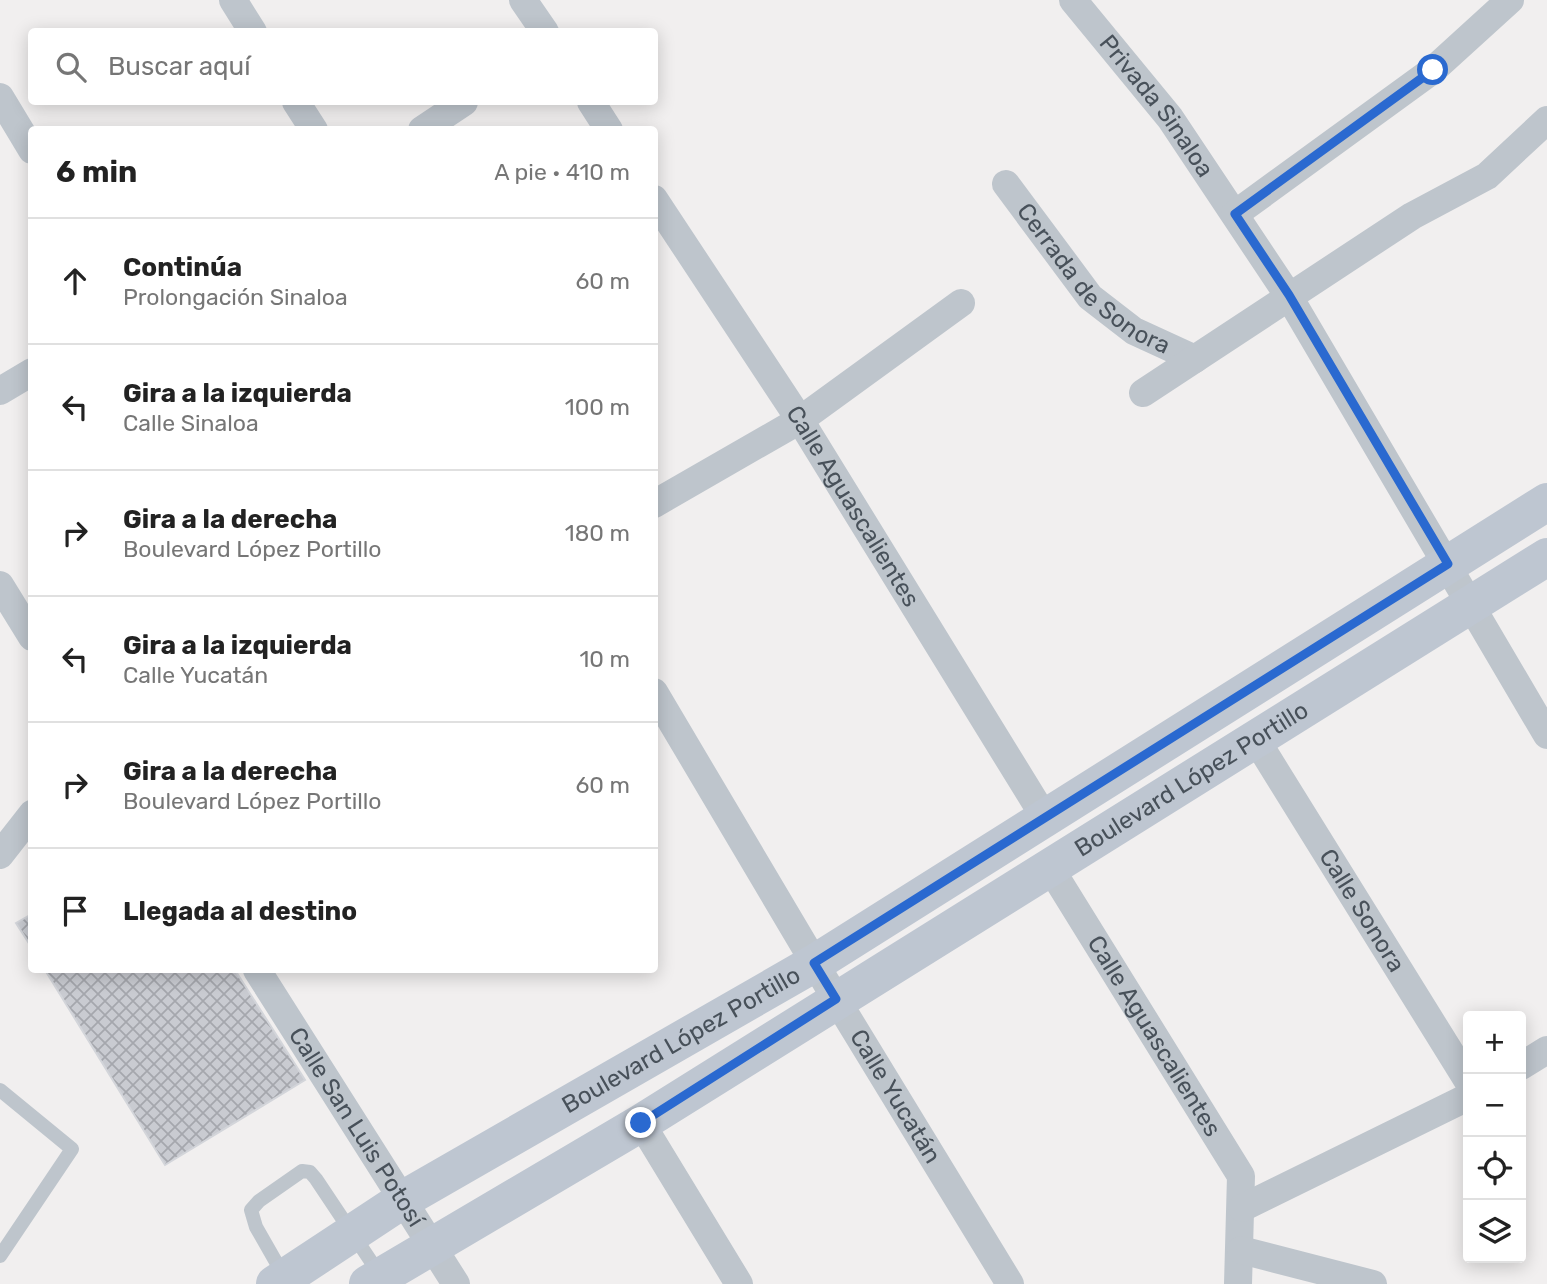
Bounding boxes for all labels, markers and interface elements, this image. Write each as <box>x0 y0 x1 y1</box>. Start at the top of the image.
search box <box>28 28 658 105</box>
street label: Privada Sinaloa <box>1094 29 1219 182</box>
icon: search <box>52 48 90 86</box>
text: Buscar aquí <box>108 51 250 82</box>
route start <box>1417 54 1448 85</box>
text: 6 min <box>56 154 137 190</box>
text: A pie · 410 m <box>494 158 630 186</box>
street label: Cerrada de Sonora <box>1011 198 1174 360</box>
text: Continúa <box>123 252 242 283</box>
icon: ahead <box>56 262 94 300</box>
text: 60 m <box>575 267 630 295</box>
text: Prolongación Sinaloa <box>123 283 348 311</box>
text: Gira a la izquierda <box>123 378 352 409</box>
icon: left <box>56 388 94 426</box>
text: 100 m <box>565 393 630 421</box>
street label: Calle Aguascalientes <box>780 400 925 612</box>
text: Calle Sinaloa <box>123 409 259 437</box>
text: Gira a la derecha <box>123 504 337 535</box>
icon: right <box>56 514 94 552</box>
text: 180 m <box>565 519 630 547</box>
text: Boulevard López Portillo <box>123 535 382 563</box>
text: Gira a la izquierda <box>123 630 352 661</box>
icon: left <box>56 640 94 678</box>
text: 10 m <box>579 645 630 673</box>
text: Calle Yucatán <box>123 661 268 689</box>
street label: Boulevard López Portillo <box>1070 696 1313 863</box>
text: Gira a la derecha <box>123 756 337 787</box>
icon: right <box>56 766 94 804</box>
text: 60 m <box>575 771 630 799</box>
text: Boulevard López Portillo <box>123 787 382 815</box>
street label: Calle Sonora <box>1313 844 1411 977</box>
icon: arrive <box>56 892 94 930</box>
text: Llegada al destino <box>123 896 357 927</box>
street label: Calle Aguascalientes <box>1082 930 1227 1142</box>
street label: Boulevard López Portillo <box>557 961 805 1119</box>
map controls <box>1463 1011 1526 1263</box>
button: + <box>1463 1011 1526 1074</box>
street label: Calle San Luis Potosí <box>283 1022 431 1233</box>
street label: Calle Yucatán <box>844 1024 947 1168</box>
button: − <box>1463 1074 1526 1137</box>
route end <box>625 1107 656 1138</box>
button: locate <box>1463 1137 1526 1200</box>
button: layers <box>1463 1200 1526 1263</box>

